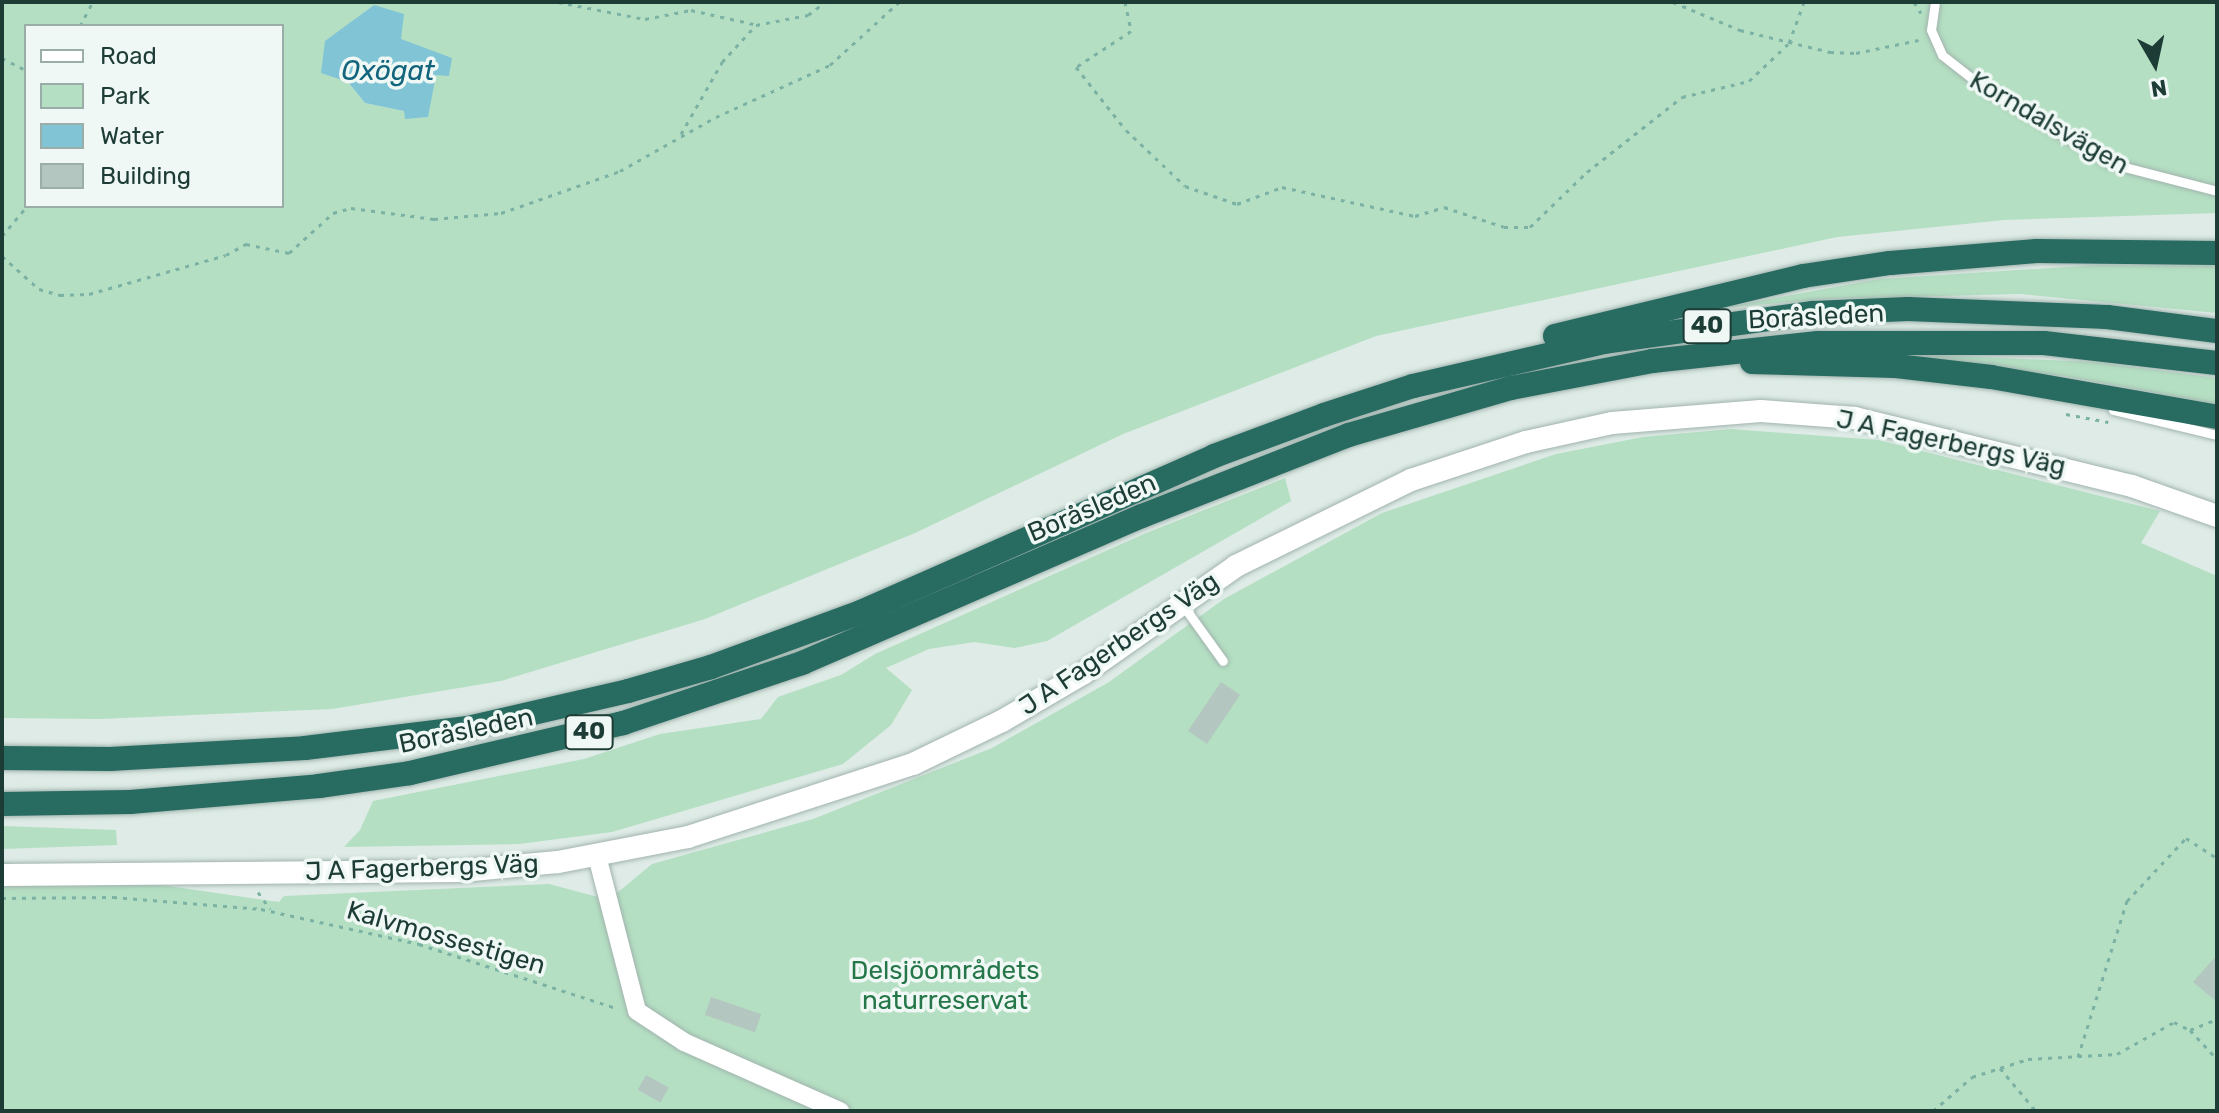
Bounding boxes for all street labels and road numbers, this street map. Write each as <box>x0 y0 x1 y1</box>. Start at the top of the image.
street label: Korndalsvägen <box>1964 65 2134 181</box>
street label: Boråsleden <box>1747 298 1885 336</box>
road number: 40 <box>1681 306 1733 346</box>
street label: J A Fagerbergs Väg <box>1833 403 2069 483</box>
street label: Boråsleden <box>1023 467 1161 549</box>
street label: J A Fagerbergs Väg <box>1013 565 1225 723</box>
street label: Boråsleden <box>396 702 536 760</box>
road number: 40 <box>563 712 615 752</box>
street label: J A Fagerbergs Väg <box>304 848 540 888</box>
street label: Kalvmossestigen <box>343 895 549 981</box>

